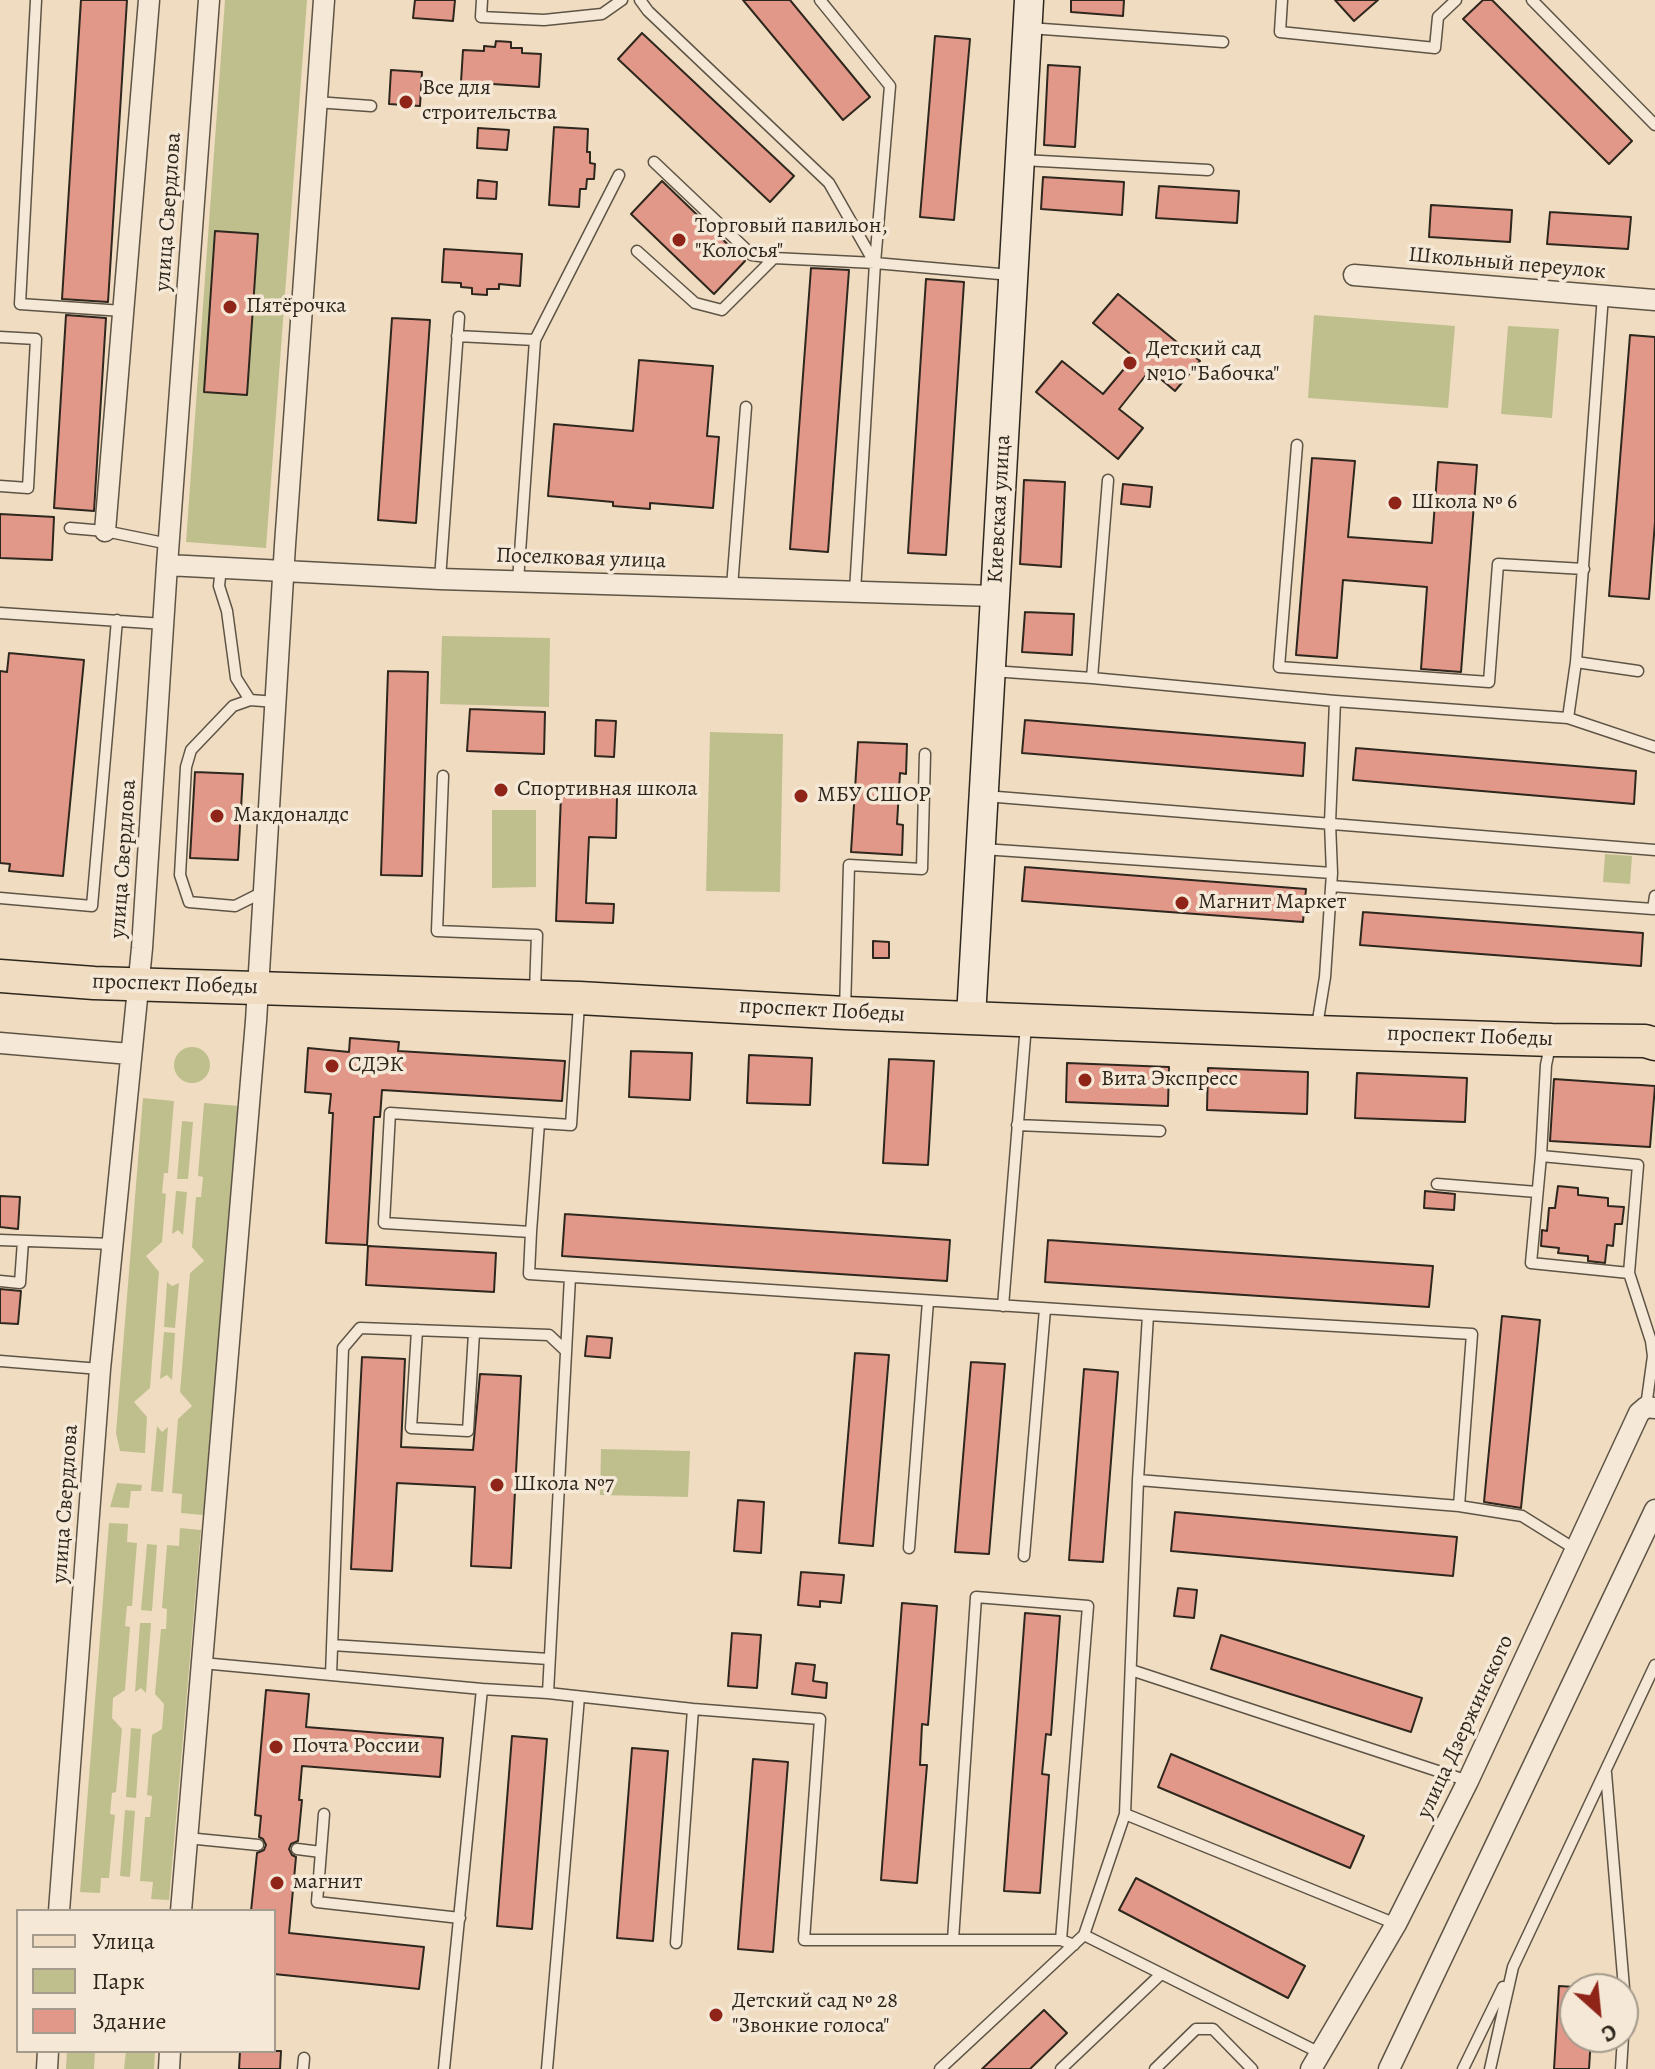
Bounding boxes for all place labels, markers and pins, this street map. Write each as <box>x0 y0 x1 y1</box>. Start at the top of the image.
place label: Все для строительства <box>422 76 557 128</box>
marker: Все для строительства <box>397 93 415 111</box>
place label: Торговый павильон, "Колосья" <box>695 214 888 266</box>
marker: Торговый павильон, "Колосья" <box>670 231 688 249</box>
place label: Пятёрочка <box>246 294 346 320</box>
marker: Пятёрочка <box>221 298 239 316</box>
place label: Детский сад №10 "Бабочка" <box>1146 337 1279 388</box>
marker: Детский сад №10 "Бабочка" <box>1121 354 1139 372</box>
place label: Школа № 6 <box>1411 490 1517 516</box>
marker: Школа № 6 <box>1386 494 1404 512</box>
place label: Спортивная школа <box>517 777 698 803</box>
marker: Спортивная школа <box>492 781 510 799</box>
place label: МБУ СШОР <box>817 783 930 809</box>
marker: МБУ СШОР <box>792 787 810 805</box>
place label: Макдоналдс <box>233 803 349 829</box>
marker: Макдоналдс <box>208 807 226 825</box>
place label: Магнит Маркет <box>1198 890 1346 916</box>
marker: Магнит Маркет <box>1173 894 1191 912</box>
place label: СДЭК <box>348 1053 403 1079</box>
marker: СДЭК <box>323 1057 341 1075</box>
place label: Вита Экспресс <box>1101 1067 1238 1093</box>
marker: Вита Экспресс <box>1076 1071 1094 1089</box>
place label: Школа №7 <box>513 1472 614 1498</box>
marker: Школа №7 <box>488 1476 506 1494</box>
place label: Почта России <box>292 1734 420 1760</box>
marker: Почта России <box>267 1738 285 1756</box>
place label: магнит <box>293 1870 363 1896</box>
marker: магнит <box>268 1874 286 1892</box>
place label: Детский сад № 28 "Звонкие голоса" <box>732 1989 898 2040</box>
marker: Детский сад № 28 "Звонкие голоса" <box>707 2006 725 2024</box>

